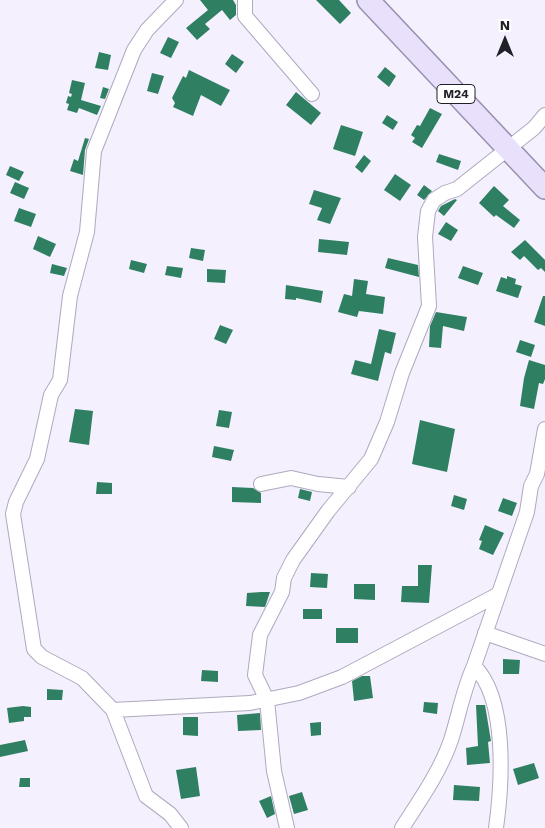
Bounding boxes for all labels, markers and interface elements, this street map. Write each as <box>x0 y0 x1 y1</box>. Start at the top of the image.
north arrow <box>480 15 530 65</box>
text: N <box>500 17 510 33</box>
road number: M24 <box>437 85 475 104</box>

